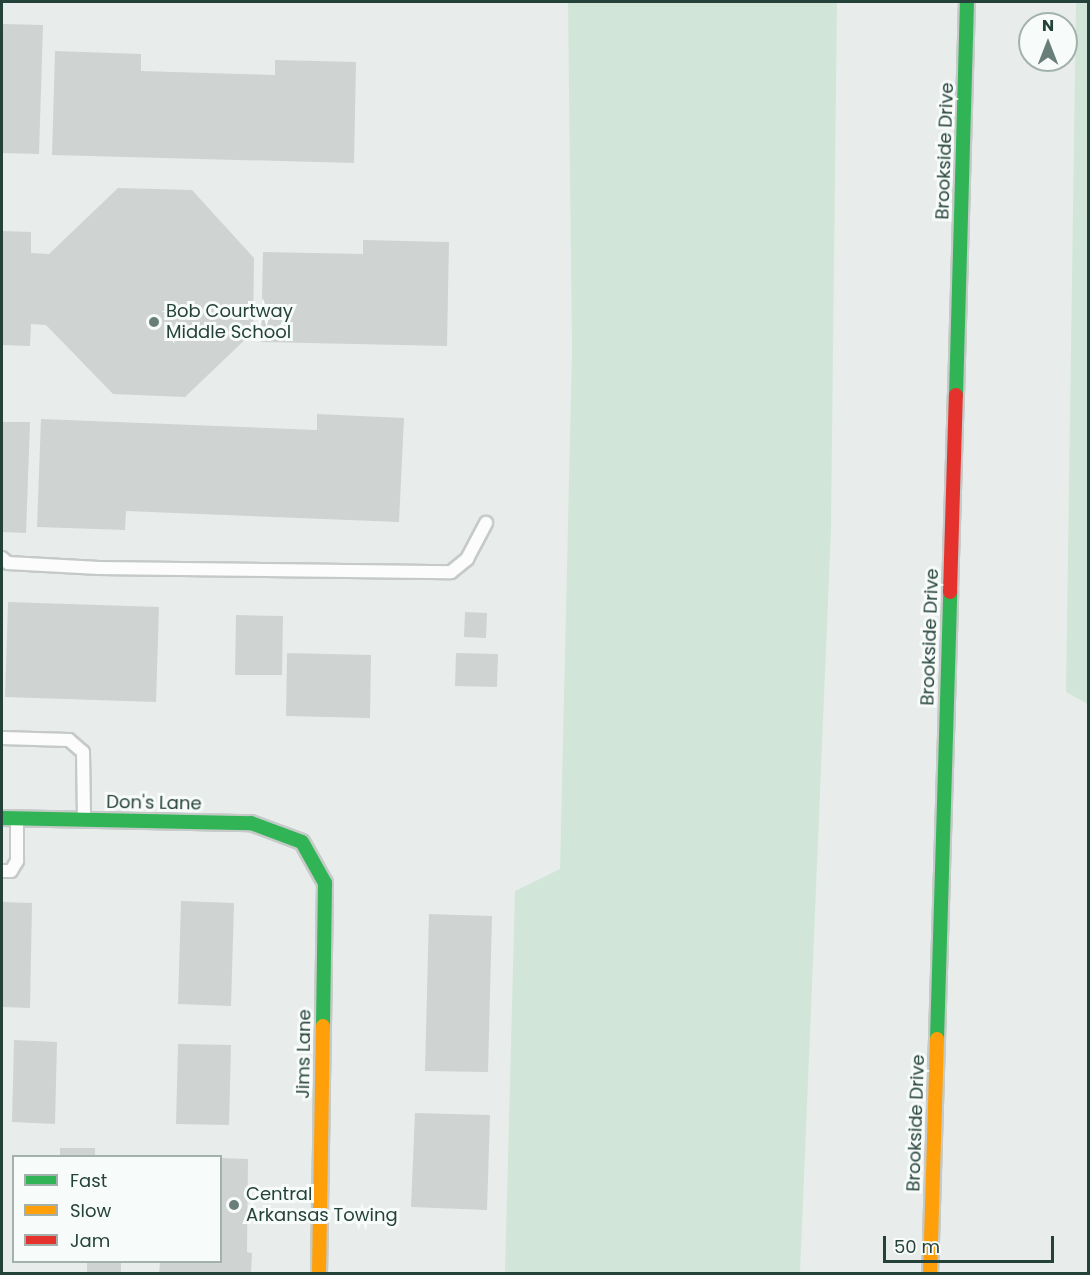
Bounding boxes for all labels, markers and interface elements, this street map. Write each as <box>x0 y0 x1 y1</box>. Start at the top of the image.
north arrow <box>1018 12 1078 72</box>
text: N <box>1042 14 1054 37</box>
street label: Brookside Drive <box>932 82 958 220</box>
place label: Bob Courtway Middle School <box>166 301 293 344</box>
marker: Bob Courtway Middle School <box>147 315 161 329</box>
street label: Brookside Drive <box>917 568 943 706</box>
street label: Don's Lane <box>106 791 202 815</box>
street label: Jims Lane <box>292 1009 316 1099</box>
street label: Brookside Drive <box>903 1054 929 1192</box>
legend <box>12 1155 222 1263</box>
text: Fast <box>70 1168 107 1193</box>
place label: Central Arkansas Towing <box>246 1184 398 1226</box>
text: Slow <box>70 1198 111 1223</box>
marker: Central Arkansas Towing <box>227 1198 241 1212</box>
scale bar <box>886 1224 1057 1262</box>
text: Jam <box>70 1228 110 1253</box>
text: 50 m <box>894 1234 940 1259</box>

